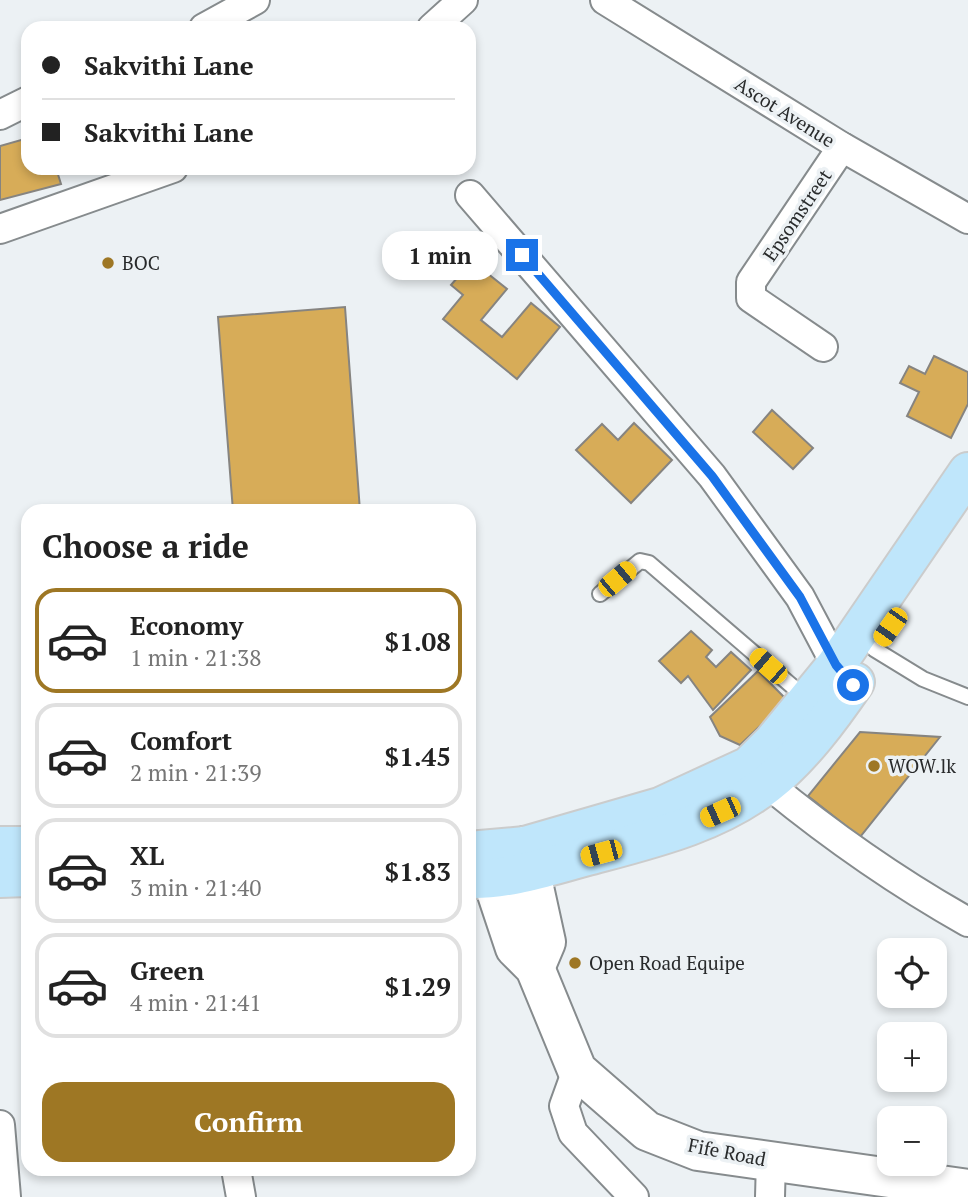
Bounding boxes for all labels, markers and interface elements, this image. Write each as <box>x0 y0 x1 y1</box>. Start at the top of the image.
text: Sakvithi Lane <box>84 48 254 82</box>
street label: Ascot Avenue <box>731 71 840 152</box>
text: Sakvithi Lane <box>84 115 254 149</box>
street label: Epsomstreet <box>757 164 836 266</box>
callout: 1 min <box>382 230 498 280</box>
route end <box>506 239 538 271</box>
text: 1 min <box>409 240 471 271</box>
place label: BOC <box>122 250 160 275</box>
marker: BOC <box>100 255 116 271</box>
text: Choose a ride <box>42 525 249 567</box>
car <box>595 557 640 601</box>
car <box>870 604 911 650</box>
text: Economy <box>130 608 243 642</box>
icon: car <box>46 609 109 672</box>
text: $1.08 <box>385 624 451 658</box>
text: 1 min · 21:38 <box>130 642 262 673</box>
car <box>746 644 791 688</box>
route start <box>837 669 869 701</box>
text: Comfort <box>130 723 232 757</box>
icon: car <box>46 724 109 787</box>
text: $1.45 <box>385 739 451 773</box>
place label: WOW.lk <box>888 753 956 778</box>
text: 2 min · 21:39 <box>130 757 262 788</box>
marker: WOW.lk <box>866 758 882 774</box>
car <box>697 794 744 830</box>
car <box>578 837 625 869</box>
text: XL <box>130 838 164 872</box>
icon: car <box>46 839 109 902</box>
text: $1.83 <box>385 854 451 888</box>
text: 3 min · 21:40 <box>130 872 262 903</box>
map controls <box>877 938 947 1176</box>
button: locate <box>877 938 947 1008</box>
place label: Open Road Equipe <box>589 950 745 975</box>
text: Green <box>130 953 204 987</box>
icon: car <box>46 954 109 1017</box>
marker: Open Road Equipe <box>567 955 583 971</box>
text: $1.29 <box>385 969 451 1003</box>
text: 4 min · 21:41 <box>130 987 262 1018</box>
button: + <box>877 1022 947 1092</box>
button: Confirm <box>42 1082 455 1162</box>
button: − <box>877 1106 947 1176</box>
street label: Fife Road <box>686 1132 769 1171</box>

